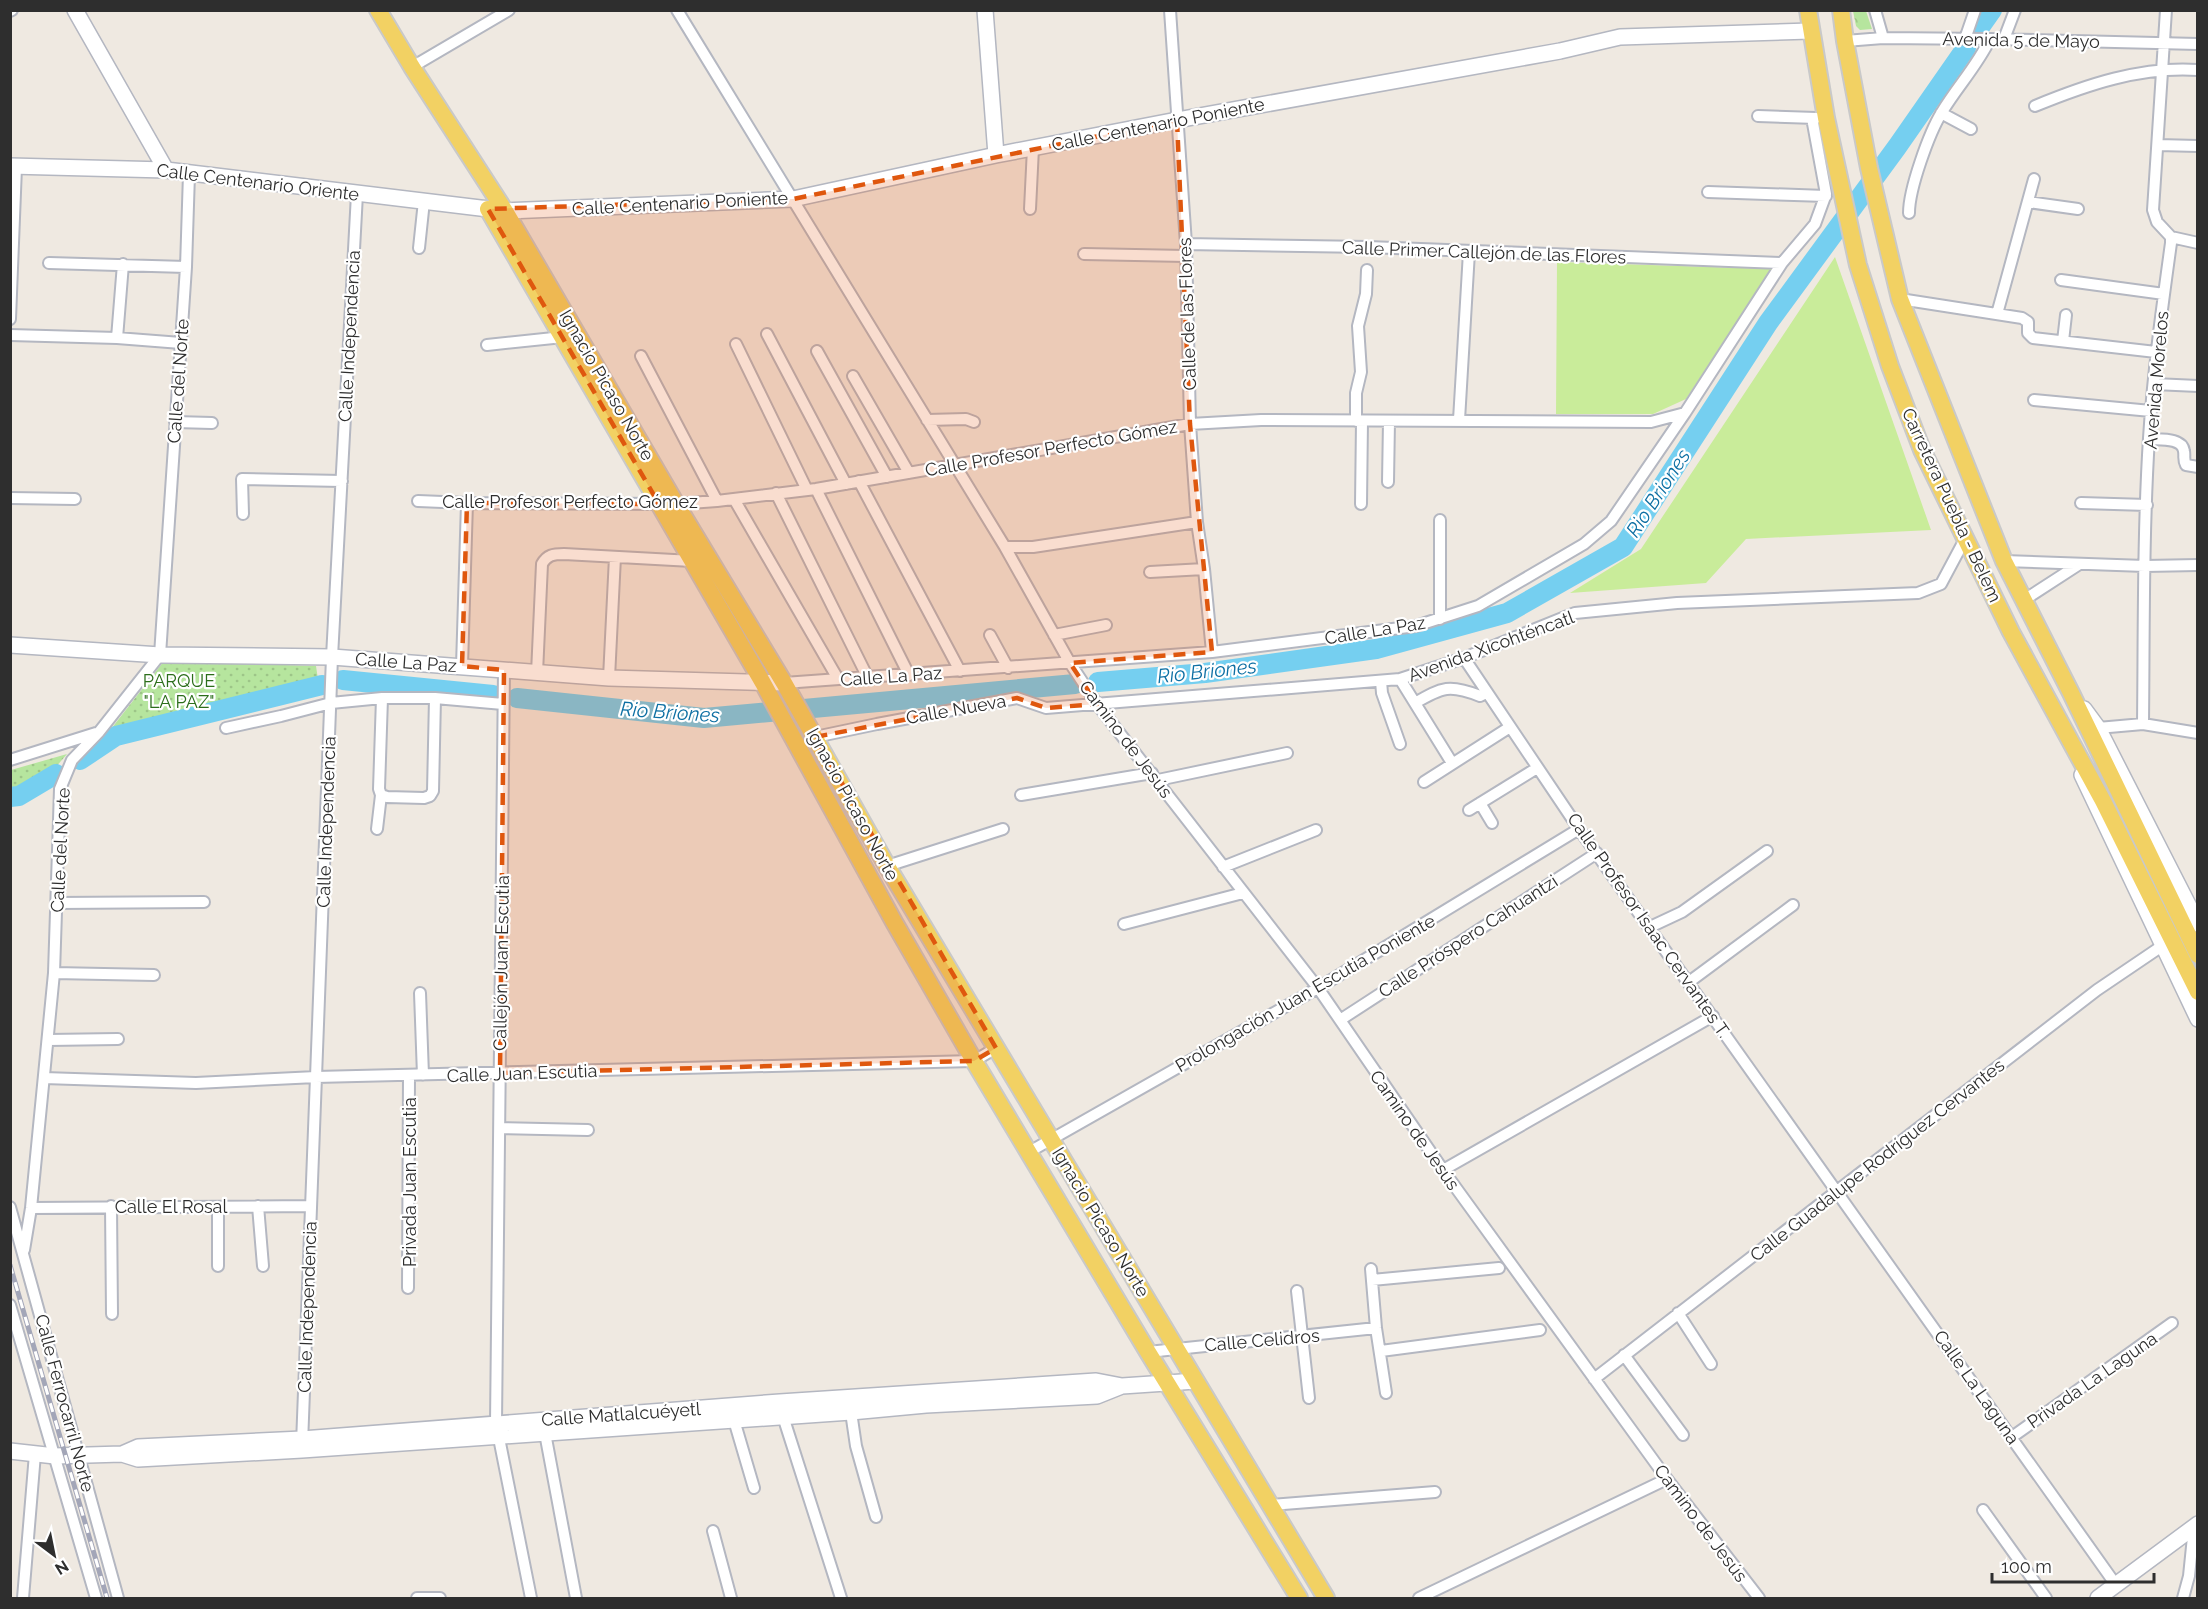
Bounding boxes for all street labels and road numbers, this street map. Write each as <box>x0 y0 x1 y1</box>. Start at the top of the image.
street label: Avenida 5 de Mayo <box>1942 28 2100 52</box>
street label: Calle Centenario Poniente <box>1050 93 1267 155</box>
street label: Calle Centenario Oriente <box>156 159 361 205</box>
street label: Calle Centenario Poniente <box>571 187 789 219</box>
street label: Calle de las Flores <box>1174 237 1200 391</box>
street label: Calle Primer Callejón de las Flores <box>1342 237 1627 267</box>
street label: Calle Independencia <box>334 250 364 422</box>
street label: Ignacio Picaso Norte <box>555 306 659 465</box>
street label: Avenida Morelos <box>2139 310 2173 450</box>
street label: Calle del Norte <box>163 317 193 444</box>
street label: Carretera Puebla - Belem <box>1898 405 2006 605</box>
street label: Calle Profesor Perfecto Gómez <box>923 415 1179 481</box>
street label: Calle Profesor Perfecto Gómez <box>442 491 698 512</box>
street label: Avenida Xicohténcatl <box>1405 606 1577 686</box>
street label: Calle La Paz <box>1323 612 1427 648</box>
street label: Calle La Paz <box>355 648 458 676</box>
street label: Calle La Paz <box>840 662 943 690</box>
street label: Camino de Jesús <box>1075 676 1177 802</box>
street label: Calle Nueva <box>904 690 1008 728</box>
street label: Ignacio Picaso Norte <box>802 724 904 884</box>
street label: Calle Independencia <box>313 736 339 908</box>
street label: Calle del Norte <box>46 787 74 913</box>
street label: Calle Profesor Isaac Cervantes T. <box>1563 809 1735 1041</box>
street label: Calle Próspero Cahuantzi <box>1375 870 1561 1002</box>
street label: Callejón Juan Escutia <box>489 875 513 1051</box>
street label: Prolongación Juan Escutia Poniente <box>1171 910 1439 1076</box>
street label: Calle Guadalupe Rodríguez Cervantes <box>1746 1054 2008 1266</box>
street label: Calle Juan Escutia <box>446 1060 598 1086</box>
street label: Camino de Jesús <box>1366 1066 1464 1194</box>
street label: Privada Juan Escutia <box>399 1097 420 1267</box>
street label: Ignacio Picaso Norte <box>1048 1143 1154 1301</box>
street label: Calle El Rosal <box>115 1196 227 1217</box>
street label: Calle Independencia <box>294 1221 320 1393</box>
street label: Calle Ferrocarril Norte <box>31 1312 99 1495</box>
street label: Calle Celidros <box>1204 1324 1321 1355</box>
street label: Calle La Laguna <box>1930 1326 2024 1448</box>
street label: Privada La Laguna <box>2023 1327 2161 1433</box>
street label: Calle Matlalcuéyetl <box>541 1398 702 1430</box>
street label: Camino de Jesús <box>1650 1460 1752 1586</box>

